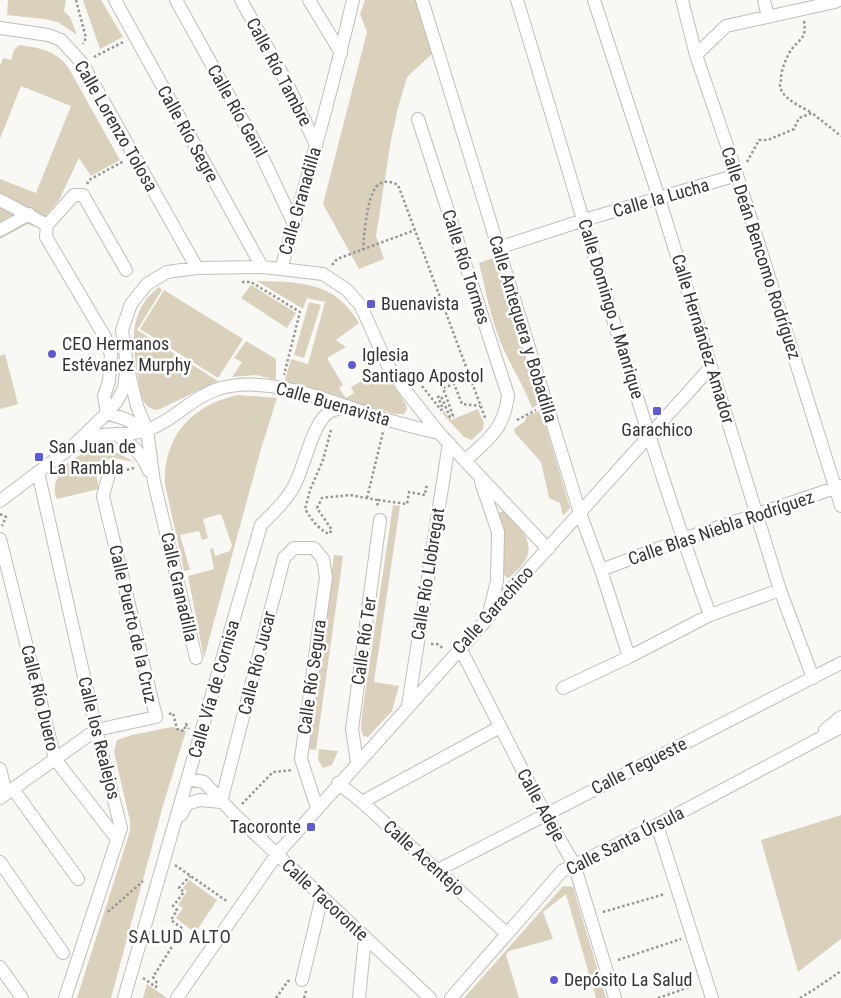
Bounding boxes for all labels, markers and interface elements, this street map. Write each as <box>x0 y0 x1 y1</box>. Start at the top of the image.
street label: Calle Río Tambre <box>242 14 317 129</box>
street label: Calle Lorenzo Tolosa <box>70 56 162 195</box>
street label: Calle Río Genil <box>203 61 272 161</box>
street label: Calle Río Segre <box>153 82 224 186</box>
street label: Calle Granadilla <box>274 144 325 257</box>
street label: Calle Deán Bencomo Rodríguez <box>717 144 806 362</box>
street label: Calle la Lucha <box>610 174 711 221</box>
street label: Calle Río Tormes <box>438 207 495 327</box>
street label: Calle Domingo J Manrique <box>574 216 649 401</box>
street label: Calle Antequera y Bobadilla <box>485 233 562 425</box>
street label: Calle Hernández Amador <box>668 252 739 427</box>
place label: Buenavista <box>381 293 459 314</box>
marker: Buenavista <box>365 298 377 310</box>
place label: CEO Hermanos Estévanez Murphy <box>62 333 192 375</box>
place label: Iglesia Santiago Apostol <box>362 344 484 386</box>
marker: CEO Hermanos Estévanez Murphy <box>46 348 58 360</box>
marker: Iglesia Santiago Apostol <box>346 359 358 371</box>
street label: Calle Buenavista <box>274 377 393 430</box>
marker: Garachico <box>651 405 663 417</box>
place label: Garachico <box>621 419 693 440</box>
place label: San Juan de La Rambla <box>49 436 136 478</box>
marker: San Juan de La Rambla <box>33 451 45 463</box>
street label: Calle Blas Niebla Rodríguez <box>625 486 817 569</box>
street label: Calle Río Llobregat <box>407 506 448 642</box>
street label: Calle Granadilla <box>157 530 202 643</box>
street label: Calle Puerto de la Cruz <box>105 543 162 705</box>
street label: Calle Garachico <box>448 561 538 658</box>
street label: Calle Río Ter <box>347 595 380 686</box>
street label: Calle Río Jucar <box>233 608 280 717</box>
street label: Calle Vía de Cornisa <box>184 617 243 760</box>
street label: Calle Río Segura <box>293 618 330 736</box>
street label: Calle Río Duero <box>17 643 64 753</box>
street label: Calle los Realejos <box>74 674 125 801</box>
street label: Calle Tegueste <box>588 733 690 799</box>
street label: Calle Adeje <box>513 765 570 845</box>
street label: Calle Santa Úrsula <box>562 802 687 879</box>
place label: Tacoronte <box>230 816 301 837</box>
street label: Calle Acentejo <box>379 816 469 900</box>
marker: Tacoronte <box>305 821 317 833</box>
street label: Calle Tacoronte <box>278 854 373 945</box>
district label: SALUD ALTO <box>128 925 232 948</box>
place label: Depósito La Salud <box>564 969 692 990</box>
marker: Depósito La Salud <box>548 974 560 986</box>

